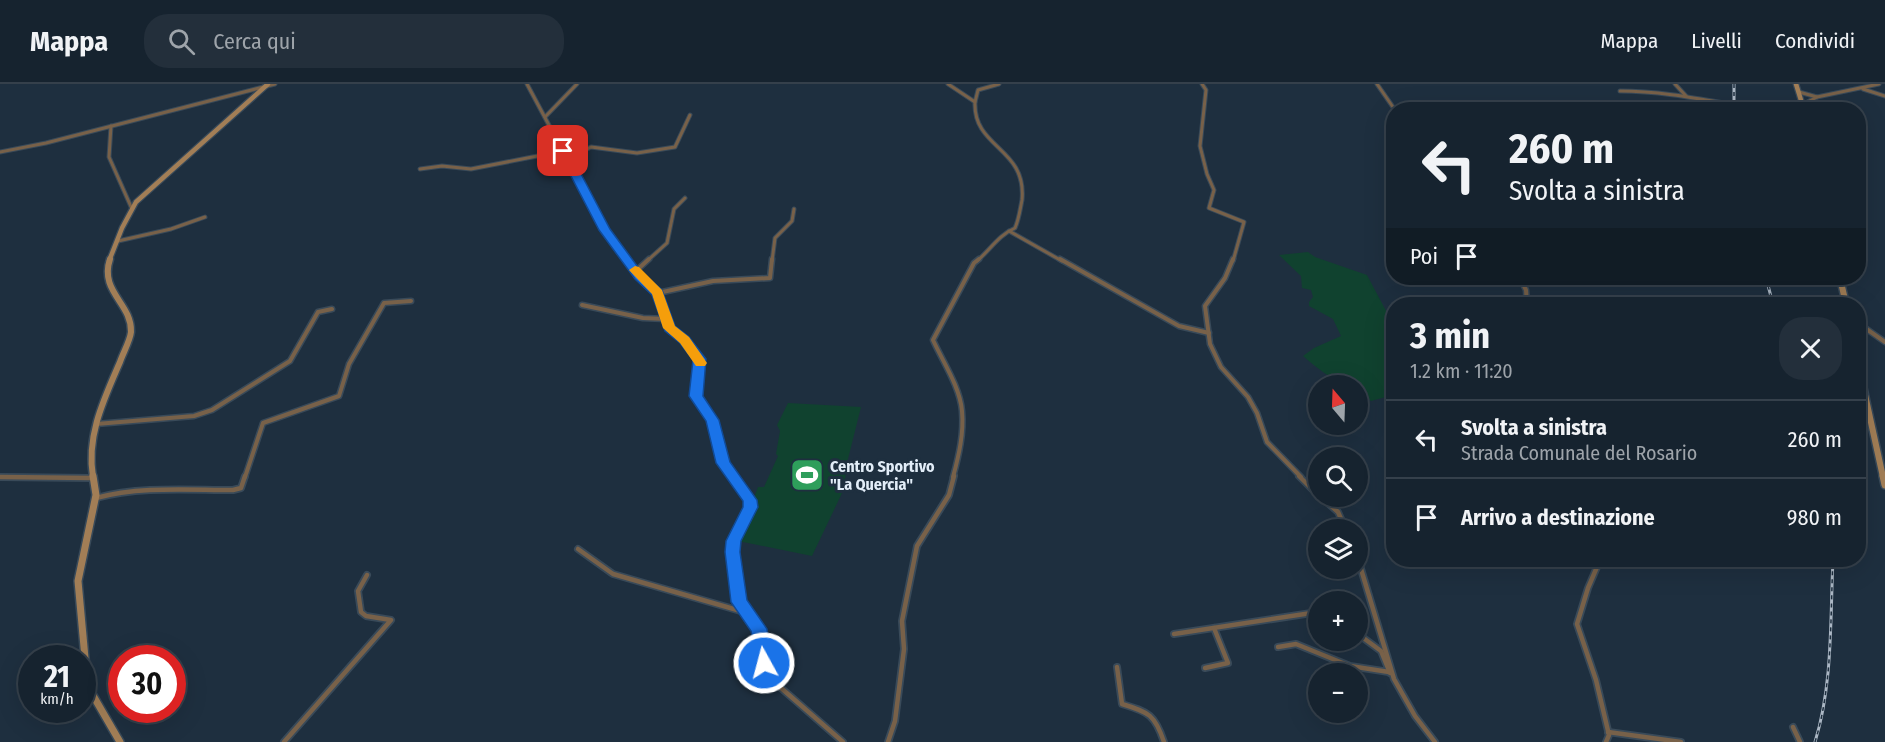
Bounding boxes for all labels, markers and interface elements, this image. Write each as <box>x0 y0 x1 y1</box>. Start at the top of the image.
search box <box>144 14 564 68</box>
text: Mappa <box>30 25 108 58</box>
icon: search <box>165 25 198 58</box>
text: Cerca qui <box>213 28 296 55</box>
text: Mappa <box>1601 28 1658 54</box>
text: Livelli <box>1691 28 1742 54</box>
text: Condividi <box>1775 28 1855 54</box>
text: 260 m <box>1509 124 1614 174</box>
pin <box>537 125 588 176</box>
icon: left <box>1410 126 1488 204</box>
icon: arrive <box>546 134 579 167</box>
text: Svolta a sinistra <box>1509 175 1685 207</box>
icon: arrive <box>1450 240 1483 273</box>
text: Poi <box>1410 243 1438 270</box>
text: 3 min <box>1410 314 1490 358</box>
button: close <box>1779 317 1842 380</box>
text: 1.2 km · 11:20 <box>1410 359 1513 383</box>
north arrow <box>1308 375 1368 435</box>
map controls <box>1308 375 1368 723</box>
text: Svolta a sinistra <box>1461 414 1607 441</box>
icon: left <box>1410 423 1443 456</box>
text: 260 m <box>1788 426 1842 453</box>
text: Strada Comunale del Rosario <box>1461 441 1697 465</box>
button: search <box>1308 447 1368 507</box>
sports icon: Centro Sportivo "La Quercia" <box>789 457 825 493</box>
place label: Centro Sportivo "La Quercia" <box>830 457 935 494</box>
icon: arrive <box>1410 501 1443 534</box>
text: Arrivo a destinazione <box>1461 504 1655 531</box>
text: 980 m <box>1787 504 1842 531</box>
button: layers <box>1308 519 1368 579</box>
button: + <box>1308 591 1368 651</box>
position arrow <box>732 631 796 695</box>
speed limit sign: 30 <box>108 645 186 723</box>
text: 21 <box>44 659 70 695</box>
button: − <box>1308 663 1368 723</box>
text: km/h <box>40 690 74 708</box>

